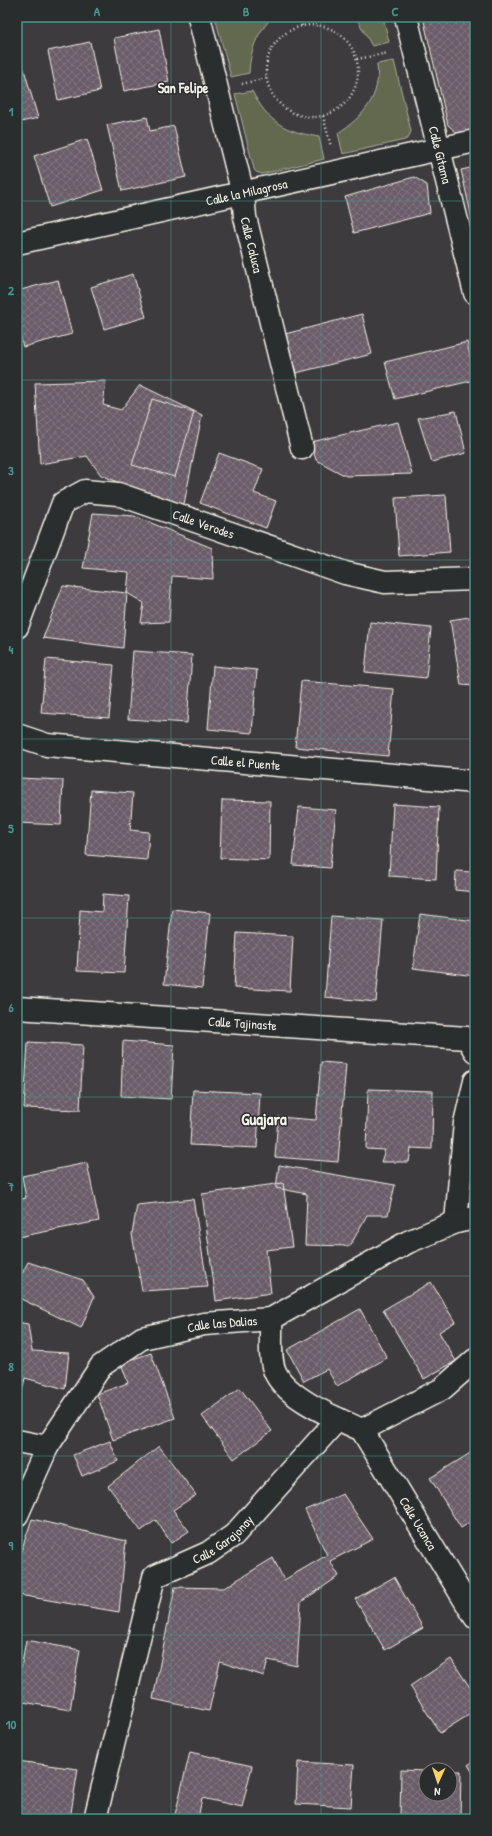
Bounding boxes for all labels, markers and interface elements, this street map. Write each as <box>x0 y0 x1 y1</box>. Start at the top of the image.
text: A <box>94 2 101 20</box>
text: B <box>243 2 250 20</box>
text: C <box>391 2 399 20</box>
district label: San Felipe <box>158 78 209 99</box>
text: 1 <box>9 102 14 120</box>
street label: Calle Gitama <box>425 124 456 185</box>
street label: Calle la Milagrosa <box>204 174 289 210</box>
street label: Calle Caluca <box>236 215 267 275</box>
text: 2 <box>8 281 15 299</box>
text: 3 <box>8 461 14 479</box>
street label: Calle Verodes <box>170 505 237 543</box>
text: 4 <box>9 640 14 658</box>
street label: Calle el Puente <box>210 750 281 774</box>
text: 5 <box>8 819 14 837</box>
text: 6 <box>8 998 14 1016</box>
street label: Calle Tajinaste <box>208 1012 277 1034</box>
district label: Guajara <box>241 1107 287 1130</box>
text: 7 <box>7 1177 15 1195</box>
street label: Calle las Dalias <box>185 1311 258 1337</box>
text: 8 <box>8 1357 14 1375</box>
street label: Calle Ucanca <box>395 1493 441 1553</box>
street label: Calle Garajonay <box>189 1510 257 1568</box>
text: 9 <box>9 1536 14 1554</box>
text: 10 <box>6 1715 16 1733</box>
north arrow <box>418 1762 458 1802</box>
text: N <box>434 1785 441 1799</box>

